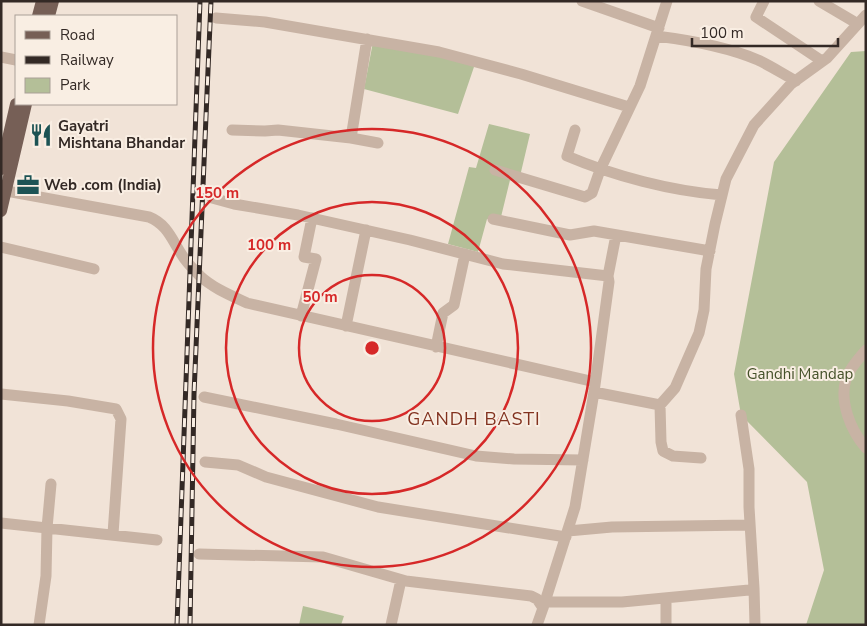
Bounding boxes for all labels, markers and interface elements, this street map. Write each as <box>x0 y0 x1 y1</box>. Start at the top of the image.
legend <box>15 15 178 105</box>
scale bar <box>692 15 838 47</box>
text: 100 m <box>700 23 744 43</box>
text: Road <box>60 25 95 45</box>
text: Railway <box>60 50 114 70</box>
text: Park <box>60 75 90 95</box>
place label: Gayatri Mishtana Bhandar <box>58 116 185 153</box>
restaurant icon: Gayatri Mishtana Bhandar <box>28 122 54 148</box>
office icon: Web .com (India) <box>15 172 41 198</box>
place label: Web .com (India) <box>44 175 162 195</box>
text: 150 m <box>195 183 239 203</box>
text: 100 m <box>247 235 291 255</box>
text: 50 m <box>302 287 338 307</box>
centre of rings <box>363 339 381 357</box>
park label: Gandhi Mandap <box>747 364 854 384</box>
district label: GANDH BASTI <box>407 407 541 431</box>

